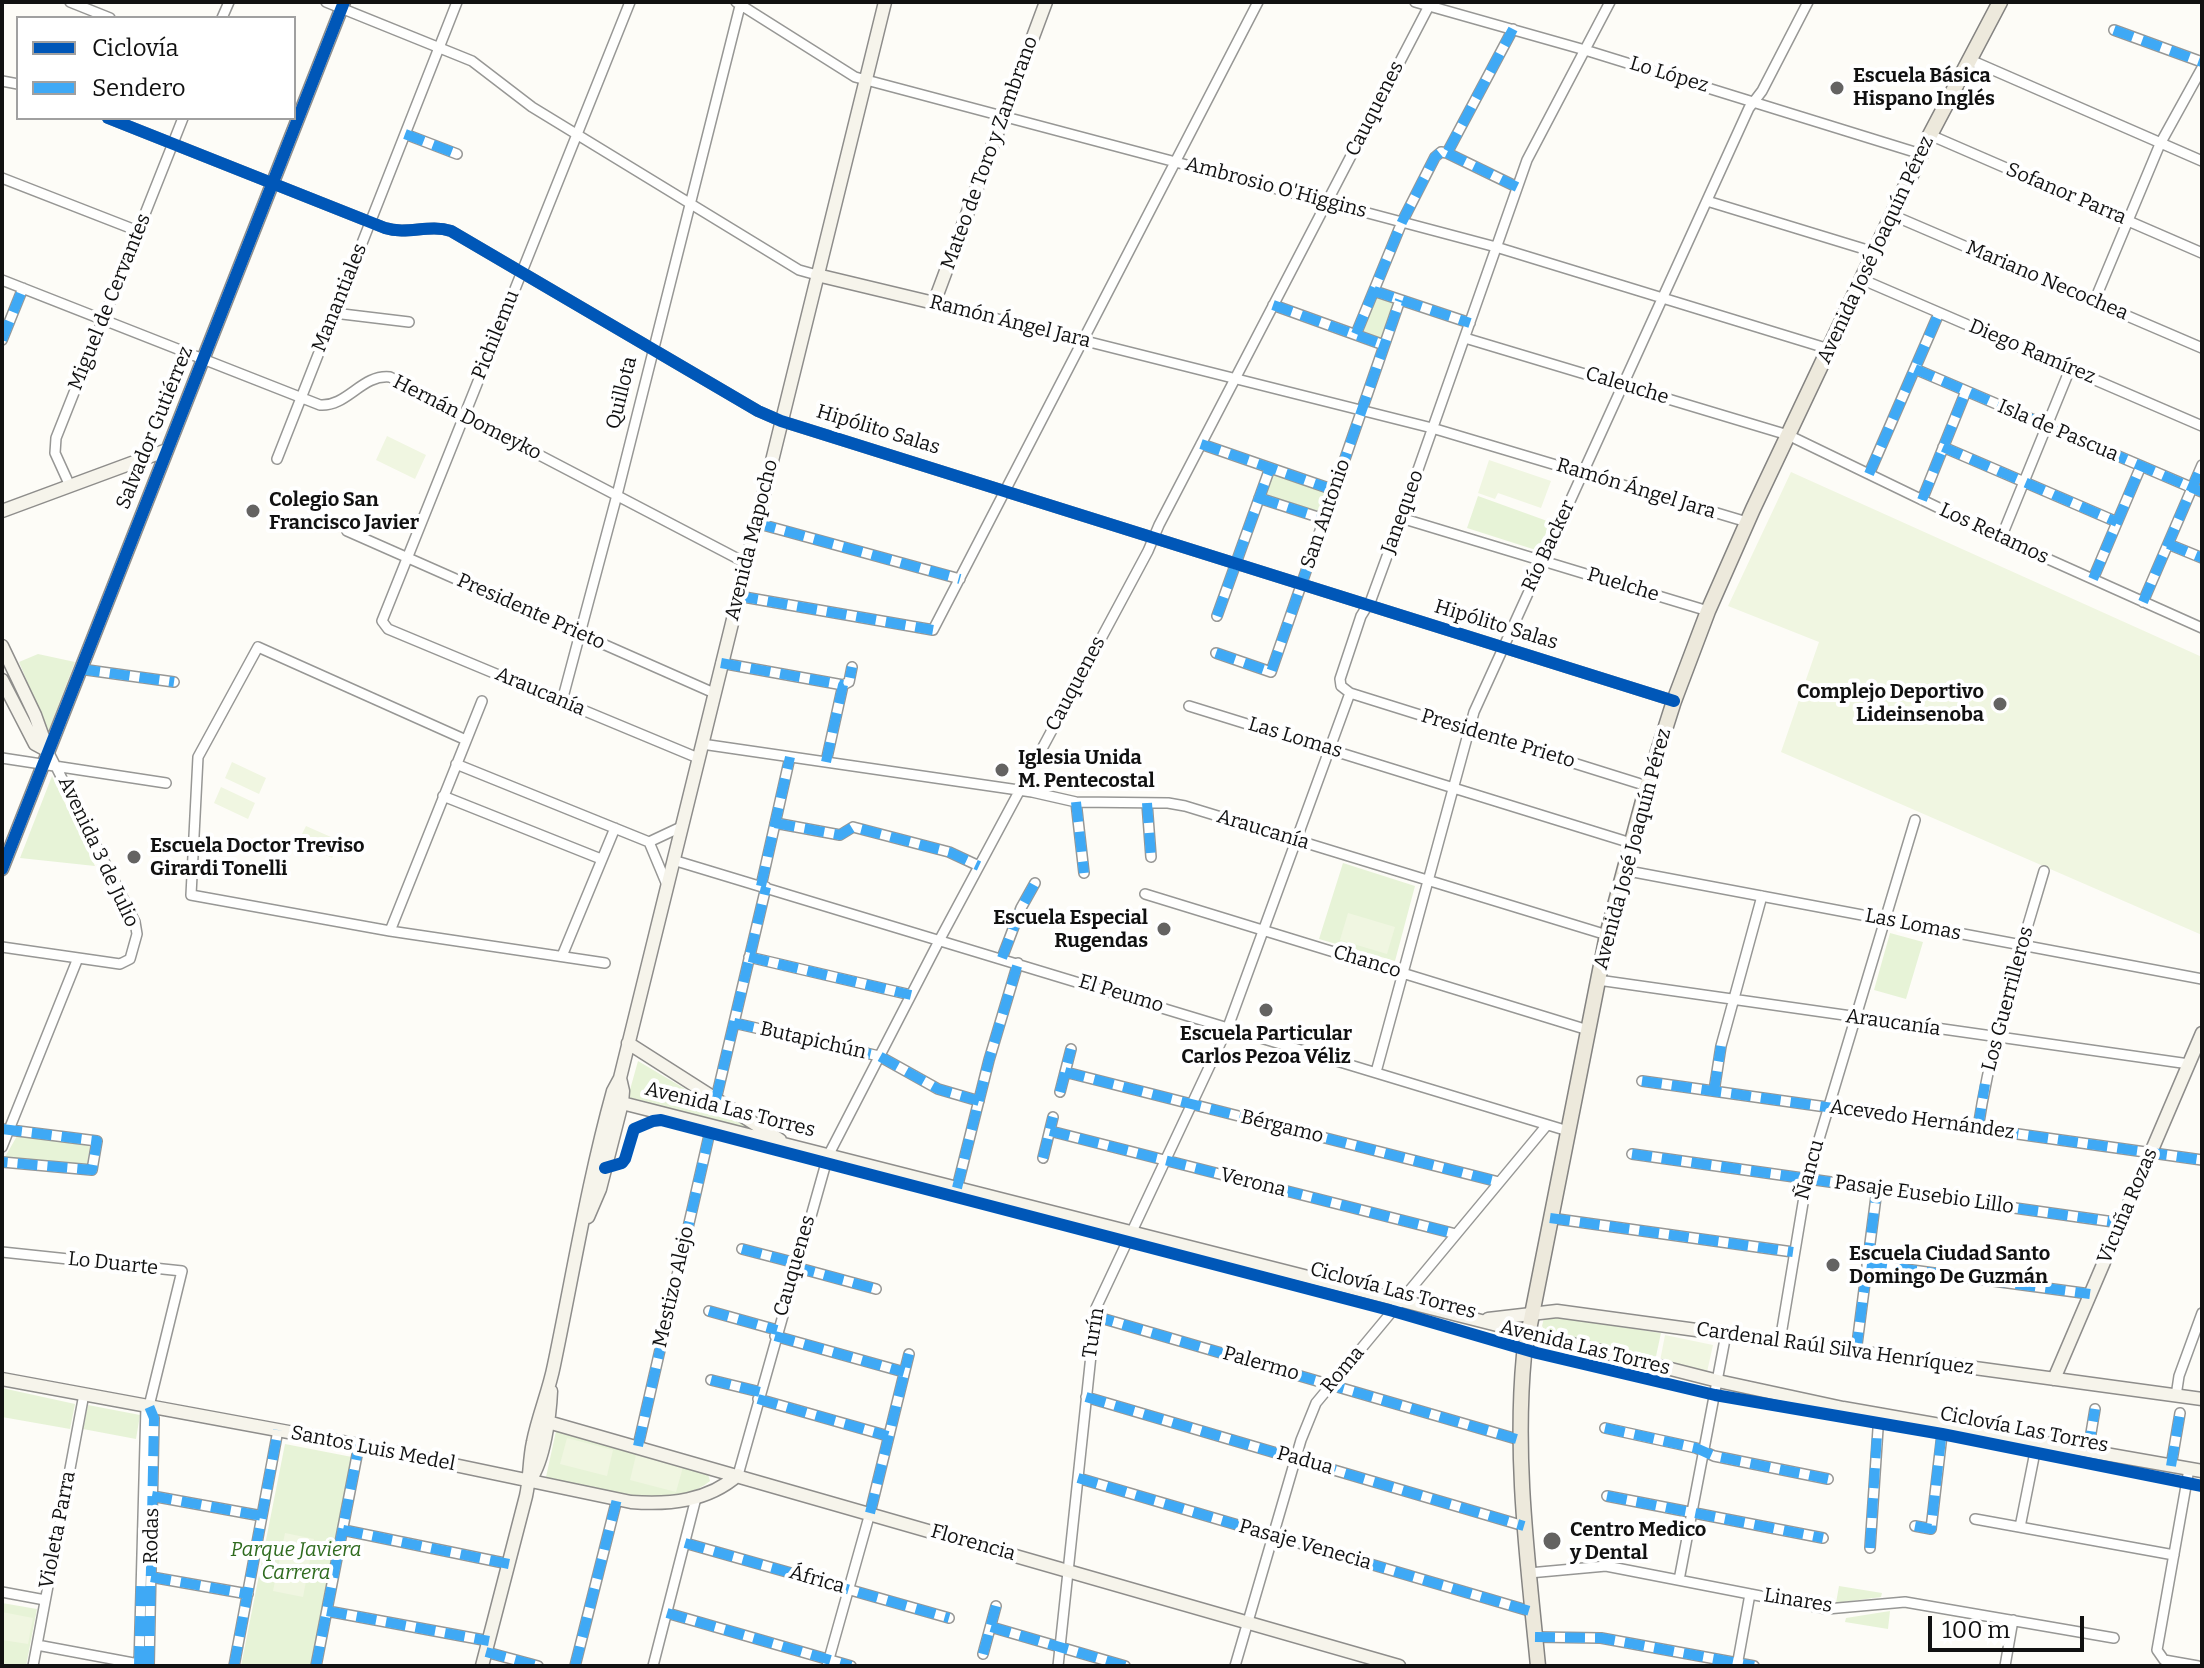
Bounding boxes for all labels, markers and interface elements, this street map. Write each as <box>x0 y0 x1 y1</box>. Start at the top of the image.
legend <box>16 16 296 120</box>
street label: Mateo de Toro y Zambrano <box>937 33 1043 273</box>
text: Ciclovía <box>92 34 179 62</box>
street label: Lo López <box>1627 52 1711 98</box>
street label: Cauquenes <box>1341 57 1409 161</box>
place label: Escuela Básica Hispano Inglés <box>1853 64 1995 111</box>
text: Sendero <box>92 74 186 102</box>
marker: Escuela Básica Hispano Inglés <box>1828 79 1846 97</box>
street label: Avenida José Joaquín Pérez <box>1813 132 1939 368</box>
street label: Ambrosio O'Higgins <box>1183 152 1369 224</box>
street label: Sofanor Parra <box>2002 158 2130 230</box>
street label: Miguel de Cervantes <box>64 210 156 394</box>
street label: Mariano Necochea <box>1962 236 2132 326</box>
street label: Manantiales <box>307 240 373 356</box>
street label: Pichilemu <box>467 287 525 383</box>
street label: Ramón Ángel Jara <box>927 290 1093 354</box>
street label: Diego Ramírez <box>1965 315 2099 389</box>
street label: Salvador Gutiérrez <box>111 343 199 513</box>
street label: Quillota <box>601 354 643 432</box>
street label: Caleuche <box>1582 362 1672 410</box>
street label: Hernán Domeyko <box>389 370 545 466</box>
street label: Isla de Pascua <box>1994 395 2122 467</box>
street label: Hipólito Salas <box>813 400 943 460</box>
street label: Ramón Ángel Jara <box>1553 453 1719 525</box>
street label: San Antonio <box>1296 456 1356 572</box>
street label: Avenida Mapocho <box>720 457 784 623</box>
street label: Janequeo <box>1377 467 1429 557</box>
place label: Colegio San Francisco Javier <box>269 488 419 535</box>
street label: Río Backer <box>1517 497 1581 595</box>
street label: Los Retamos <box>1936 498 2052 570</box>
marker: Colegio San Francisco Javier <box>244 502 262 520</box>
street label: Puelche <box>1584 563 1662 607</box>
street label: Presidente Prieto <box>453 569 609 655</box>
street label: Hipólito Salas <box>1431 595 1561 655</box>
street label: Cauquenes <box>1041 633 1111 735</box>
street label: Araucanía <box>491 662 589 722</box>
place label: Complejo Deportivo Lideinsenoba <box>1797 680 1984 727</box>
marker: Complejo Deportivo Lideinsenoba <box>1991 695 2009 713</box>
street label: Presidente Prieto <box>1418 704 1578 774</box>
street label: Las Lomas <box>1245 712 1345 764</box>
street label: Avenida José Joaquín Pérez <box>1589 726 1677 972</box>
place label: Iglesia Unida M. Pentecostal <box>1018 746 1155 793</box>
marker: Iglesia Unida M. Pentecostal <box>993 761 1011 779</box>
street label: Avenida 3 de Julio <box>53 773 143 931</box>
street label: Araucanía <box>1214 805 1312 855</box>
place label: Escuela Doctor Treviso Girardi Tonelli <box>150 834 365 881</box>
marker: Escuela Doctor Treviso Girardi Tonelli <box>125 848 143 866</box>
street label: Las Lomas <box>1863 904 1963 946</box>
place label: Escuela Especial Rugendas <box>993 906 1148 953</box>
marker: Escuela Especial Rugendas <box>1155 920 1173 938</box>
street label: Los Guerrilleros <box>1977 924 2039 1074</box>
street label: Chanco <box>1330 940 1404 984</box>
street label: El Peumo <box>1076 970 1166 1018</box>
marker: Escuela Particular Carlos Pezoa Véliz <box>1257 1001 1275 1019</box>
street label: Araucanía <box>1844 1004 1942 1042</box>
street label: Butapichún <box>758 1017 868 1065</box>
place label: Escuela Particular Carlos Pezoa Véliz <box>1180 1022 1352 1069</box>
street label: Avenida Las Torres <box>642 1077 818 1143</box>
street label: Acevedo Hernández <box>1828 1095 2016 1145</box>
street label: Bérgamo <box>1238 1105 1326 1149</box>
street label: Ñancu <box>1790 1137 1830 1203</box>
street label: Vicuña Rozas <box>2093 1145 2163 1267</box>
street label: Verona <box>1218 1163 1288 1203</box>
street label: Pasaje Eusebio Lillo <box>1833 1171 2015 1219</box>
street label: Cauquenes <box>769 1213 821 1319</box>
street label: Mestizo Alejo <box>648 1224 700 1350</box>
place label: Escuela Ciudad Santo Domingo De Guzmán <box>1849 1242 2050 1289</box>
street label: Lo Duarte <box>67 1247 159 1281</box>
marker: Escuela Ciudad Santo Domingo De Guzmán <box>1824 1256 1842 1274</box>
street label: Ciclovía Las Torres <box>1307 1257 1479 1325</box>
street label: Turín <box>1078 1306 1110 1360</box>
street label: Avenida Las Torres <box>1497 1315 1673 1381</box>
street label: Cardenal Raúl Silva Henríquez <box>1695 1318 1975 1380</box>
street label: Palermo <box>1220 1342 1302 1386</box>
street label: Roma <box>1316 1342 1370 1398</box>
street label: Ciclovía Las Torres <box>1938 1402 2110 1458</box>
street label: Santos Luis Medel <box>289 1421 457 1477</box>
street label: Padua <box>1274 1442 1336 1480</box>
street label: Violeta Parra <box>35 1469 81 1591</box>
street label: Rodas <box>140 1508 164 1564</box>
street label: Pasaje Venecia <box>1236 1515 1374 1575</box>
place label: Centro Medico y Dental <box>1570 1518 1706 1565</box>
street label: Florencia <box>928 1519 1018 1567</box>
marker: Centro Medico y Dental <box>1541 1530 1563 1552</box>
park label: Parque Javiera Carrera <box>230 1538 362 1585</box>
street label: África <box>787 1561 847 1599</box>
street label: Linares <box>1762 1584 1834 1618</box>
scale bar <box>1932 1600 2088 1650</box>
text: 100 m <box>1942 1616 2010 1644</box>

